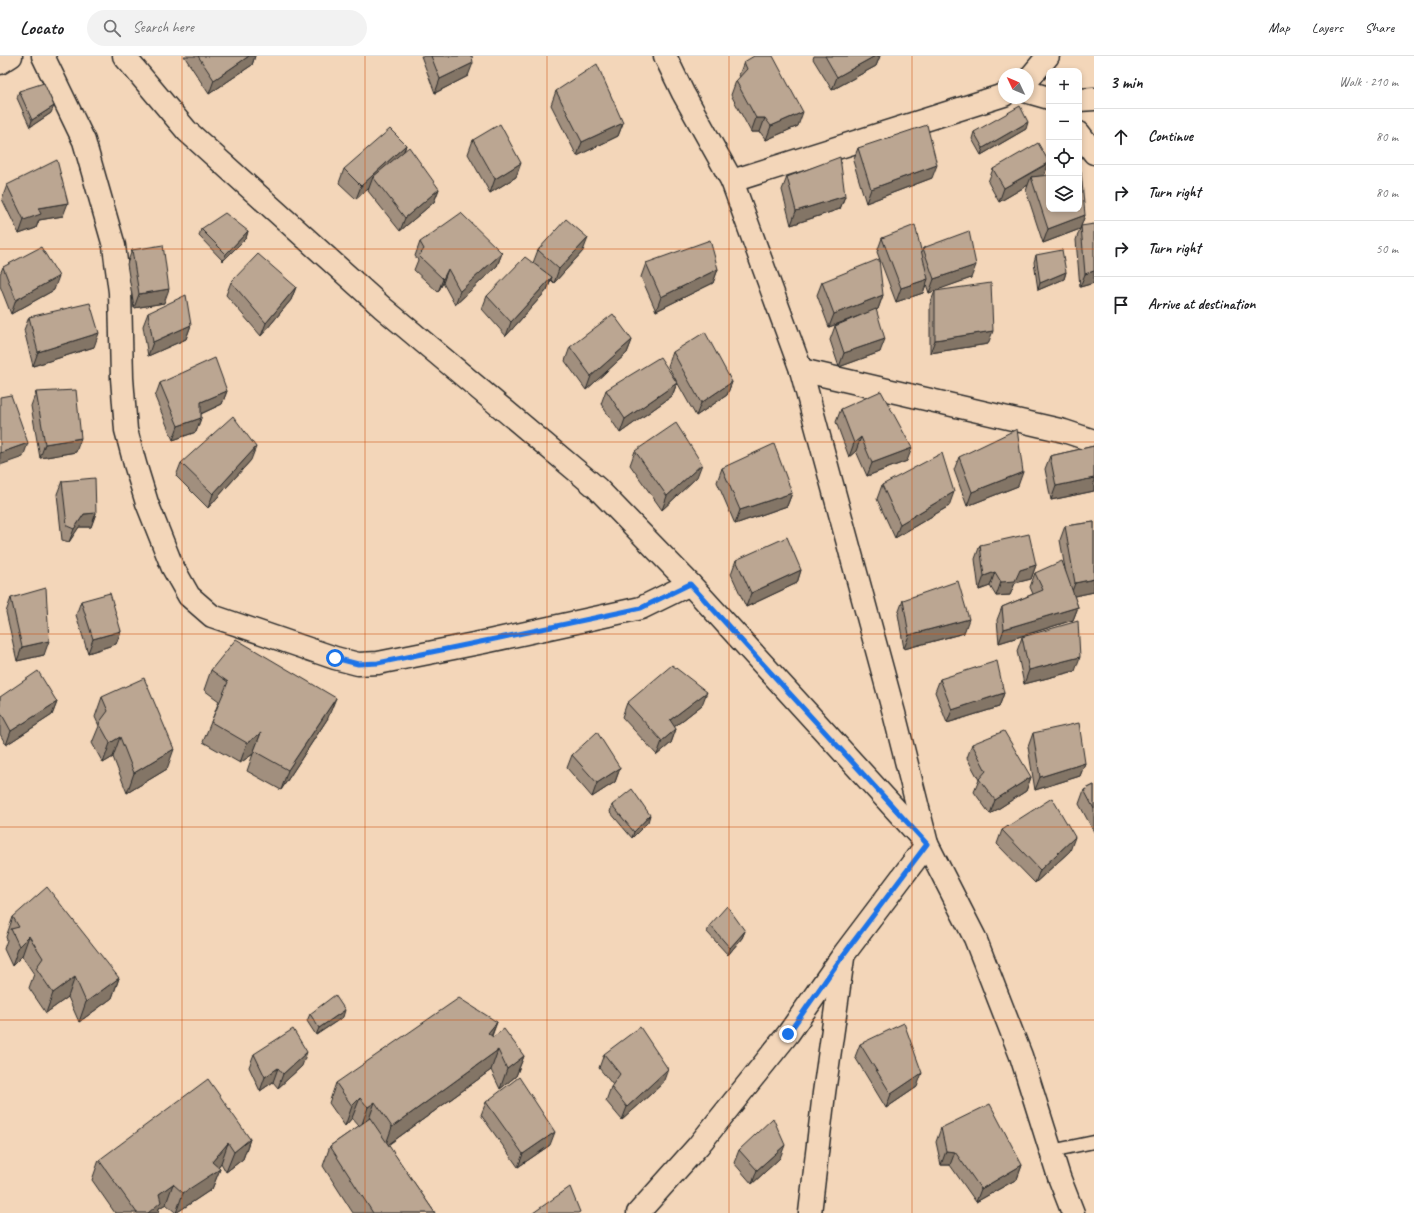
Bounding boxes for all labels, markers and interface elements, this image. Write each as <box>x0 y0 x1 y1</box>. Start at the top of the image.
search box <box>87 10 367 46</box>
text: Locato <box>20 16 63 40</box>
icon: search <box>101 17 123 39</box>
text: Search here <box>133 18 194 37</box>
text: Map <box>1268 19 1290 36</box>
text: Layers <box>1312 19 1343 36</box>
text: Share <box>1365 19 1394 36</box>
north arrow <box>998 68 1034 104</box>
map controls <box>1046 68 1082 212</box>
button: + <box>1046 68 1082 104</box>
text: 3 min <box>1110 72 1143 93</box>
text: Walk · 210 m <box>1339 74 1398 90</box>
button: − <box>1046 104 1082 140</box>
icon: ahead <box>1110 126 1132 148</box>
text: Continue <box>1148 127 1193 146</box>
text: 80 m <box>1376 129 1398 145</box>
button: locate <box>1046 140 1082 176</box>
button: layers <box>1046 176 1082 212</box>
icon: right <box>1110 182 1132 204</box>
text: Turn right <box>1148 183 1201 202</box>
text: 80 m <box>1376 185 1398 201</box>
icon: right <box>1110 238 1132 260</box>
text: Turn right <box>1148 239 1201 258</box>
text: 50 m <box>1376 241 1398 257</box>
icon: arrive <box>1110 294 1132 316</box>
text: Arrive at destination <box>1148 295 1255 314</box>
route start <box>326 649 344 667</box>
route end <box>779 1025 797 1043</box>

